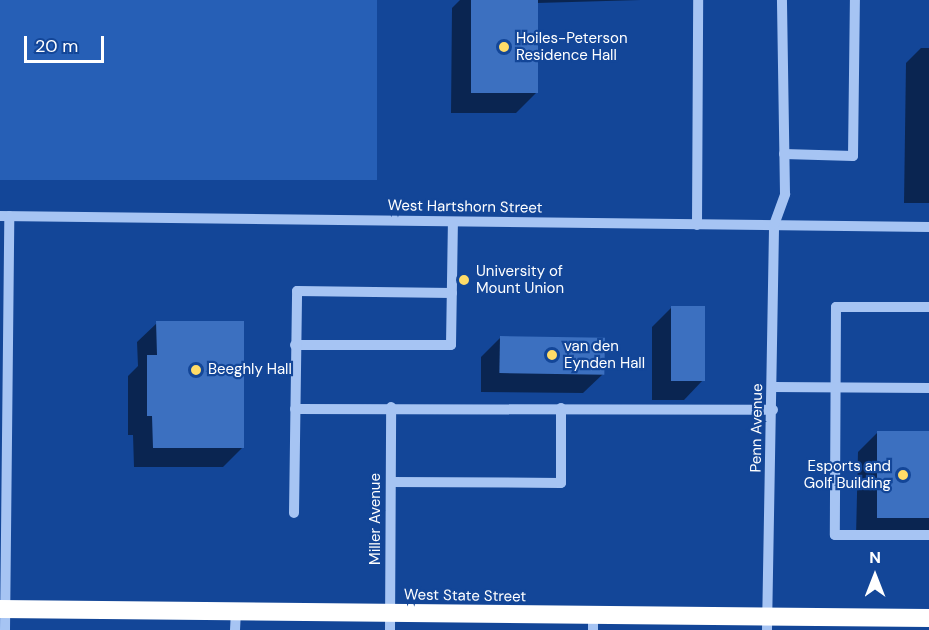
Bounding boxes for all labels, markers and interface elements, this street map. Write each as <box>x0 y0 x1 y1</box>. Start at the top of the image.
scale bar <box>27 24 106 62</box>
place label: Hoiles-Peterson Residence Hall <box>516 29 628 64</box>
text: 20 m <box>35 34 78 58</box>
marker: Hoiles-Peterson Residence Hall <box>497 40 511 54</box>
street label: West Hartshorn Street <box>387 197 543 217</box>
place label: University of Mount Union <box>476 262 564 297</box>
marker: University of Mount Union <box>457 273 471 287</box>
place label: van den Eynden Hall <box>564 337 645 372</box>
marker: van den Eynden Hall <box>545 348 559 362</box>
place label: Beeghly Hall <box>208 361 292 379</box>
marker: Beeghly Hall <box>189 363 203 377</box>
street label: Penn Avenue <box>747 383 767 473</box>
place label: Esports and Golf Building <box>804 457 891 492</box>
marker: Esports and Golf Building <box>896 468 910 482</box>
street label: Miller Avenue <box>367 473 385 565</box>
north arrow <box>845 546 905 606</box>
text: N <box>869 547 881 568</box>
street label: West State Street <box>404 586 526 606</box>

